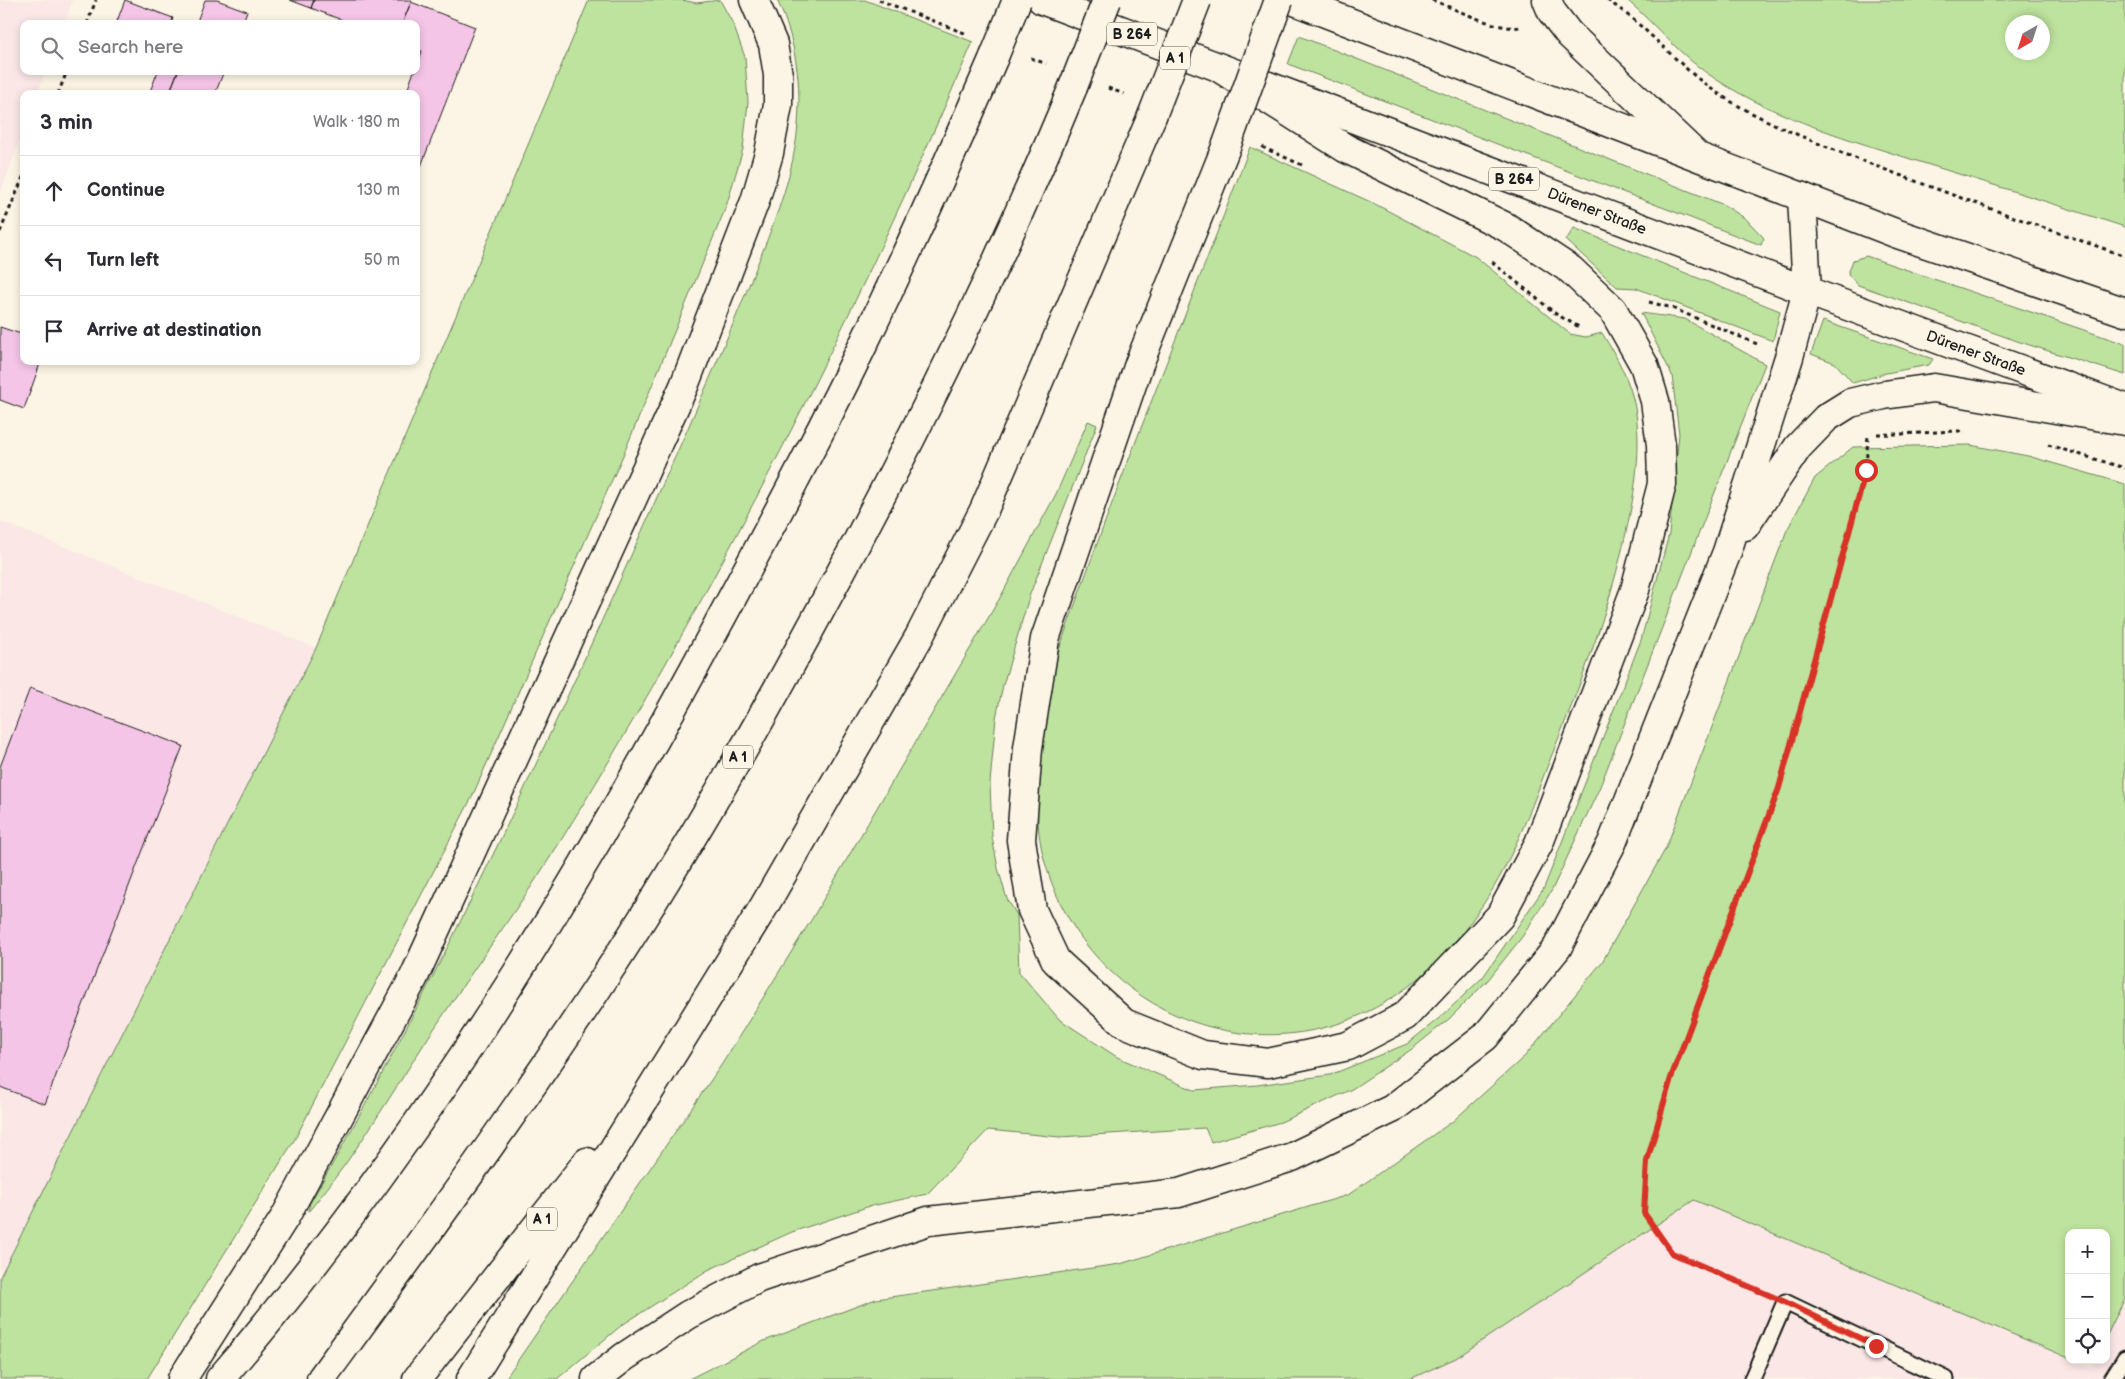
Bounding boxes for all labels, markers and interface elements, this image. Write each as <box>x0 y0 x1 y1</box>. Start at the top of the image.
north arrow <box>2005 15 2050 60</box>
search box <box>20 20 420 75</box>
road number: B 264 <box>1107 22 1157 46</box>
icon: search <box>38 34 66 62</box>
text: Search here <box>78 36 183 59</box>
road number: A 1 <box>1160 46 1190 70</box>
text: 3 min <box>40 110 93 135</box>
text: Walk · 180 m <box>313 113 400 132</box>
road number: B 264 <box>1489 168 1539 190</box>
icon: ahead <box>40 177 68 205</box>
text: Continue <box>87 179 165 202</box>
text: 130 m <box>357 181 400 200</box>
street label: Dürener Straße <box>1545 184 1649 239</box>
icon: left <box>40 247 68 275</box>
text: Turn left <box>87 249 159 272</box>
text: 50 m <box>364 251 400 270</box>
icon: arrive <box>40 317 68 345</box>
text: Arrive at destination <box>87 319 262 342</box>
street label: Dürener Straße <box>1923 327 2028 380</box>
route start <box>1855 459 1878 482</box>
road number: A 1 <box>723 746 753 769</box>
road number: A 1 <box>527 1208 557 1230</box>
map controls <box>2065 1229 2110 1364</box>
button: + <box>2065 1229 2110 1274</box>
button: − <box>2065 1274 2110 1319</box>
button: locate <box>2065 1319 2110 1364</box>
route end <box>1865 1335 1888 1358</box>

